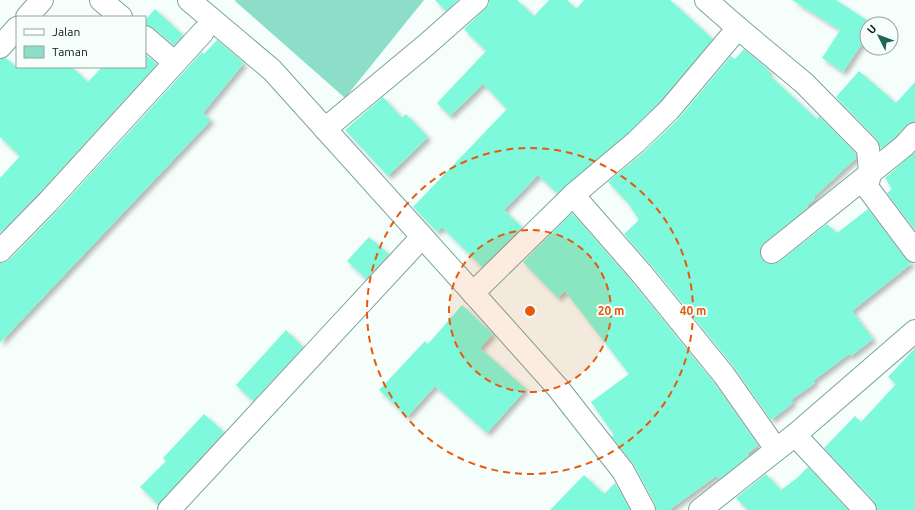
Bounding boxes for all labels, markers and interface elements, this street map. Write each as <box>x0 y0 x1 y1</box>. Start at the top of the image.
legend <box>16 16 146 68</box>
north arrow <box>859 16 899 56</box>
text: U <box>865 22 879 36</box>
text: Jalan <box>52 25 80 38</box>
text: Taman <box>52 45 88 58</box>
centre of rings <box>523 304 537 318</box>
text: 20 m <box>598 304 624 317</box>
text: 40 m <box>680 304 706 317</box>

